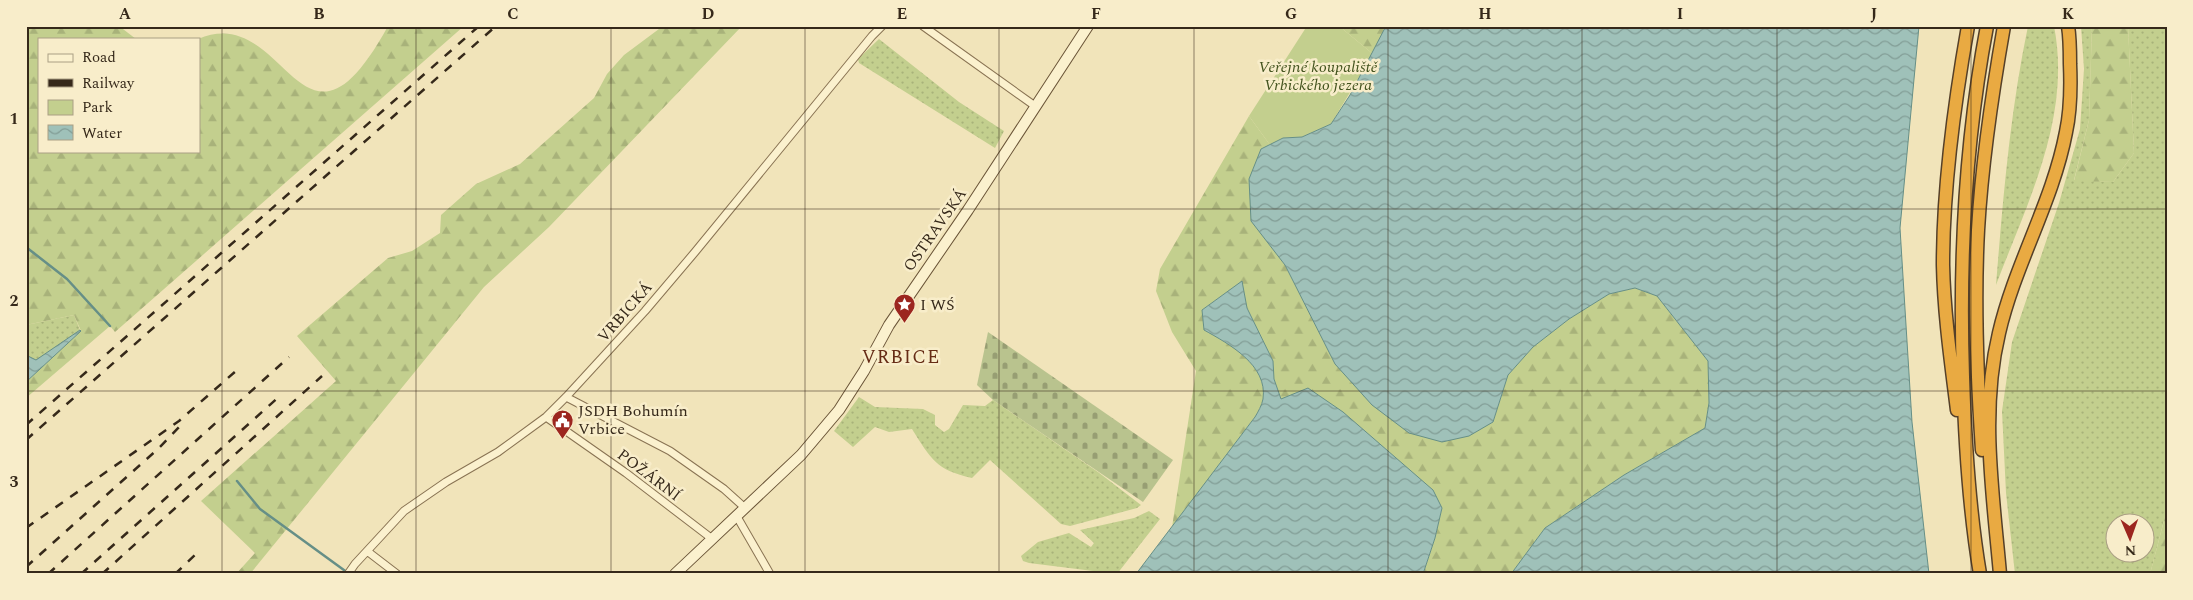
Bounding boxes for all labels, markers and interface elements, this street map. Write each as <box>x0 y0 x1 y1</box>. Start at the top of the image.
text: A <box>119 2 132 26</box>
text: B <box>313 2 325 26</box>
text: C <box>507 2 519 26</box>
text: D <box>702 2 715 26</box>
text: E <box>897 2 907 26</box>
text: F <box>1091 2 1101 26</box>
text: G <box>1285 2 1297 26</box>
text: H <box>1478 2 1492 26</box>
text: I <box>1677 2 1683 26</box>
text: J <box>1871 2 1878 26</box>
text: K <box>2062 2 2075 26</box>
legend <box>38 38 200 152</box>
text: Road <box>82 46 116 69</box>
park label: Veřejné koupaliště Vrbického jezera <box>1258 55 1379 97</box>
text: Railway <box>82 72 135 95</box>
text: Park <box>82 96 113 119</box>
text: 1 <box>10 107 18 131</box>
text: Water <box>82 122 122 145</box>
street label: OSTRAVSKÁ <box>897 183 973 277</box>
street label: VRBICKÁ <box>592 276 658 348</box>
text: 2 <box>10 289 19 313</box>
place icon: I WŚ <box>892 293 916 324</box>
place label: I WŚ <box>920 293 954 317</box>
district label: VRBICE <box>862 343 940 372</box>
place label: JSDH Bohumín Vrbice <box>578 399 688 441</box>
public building icon: JSDH Bohumín Vrbice <box>550 408 574 439</box>
street label: POŽÁRNÍ <box>612 443 686 507</box>
text: 3 <box>10 470 19 494</box>
north arrow <box>2106 512 2156 562</box>
text: N <box>2124 540 2137 561</box>

